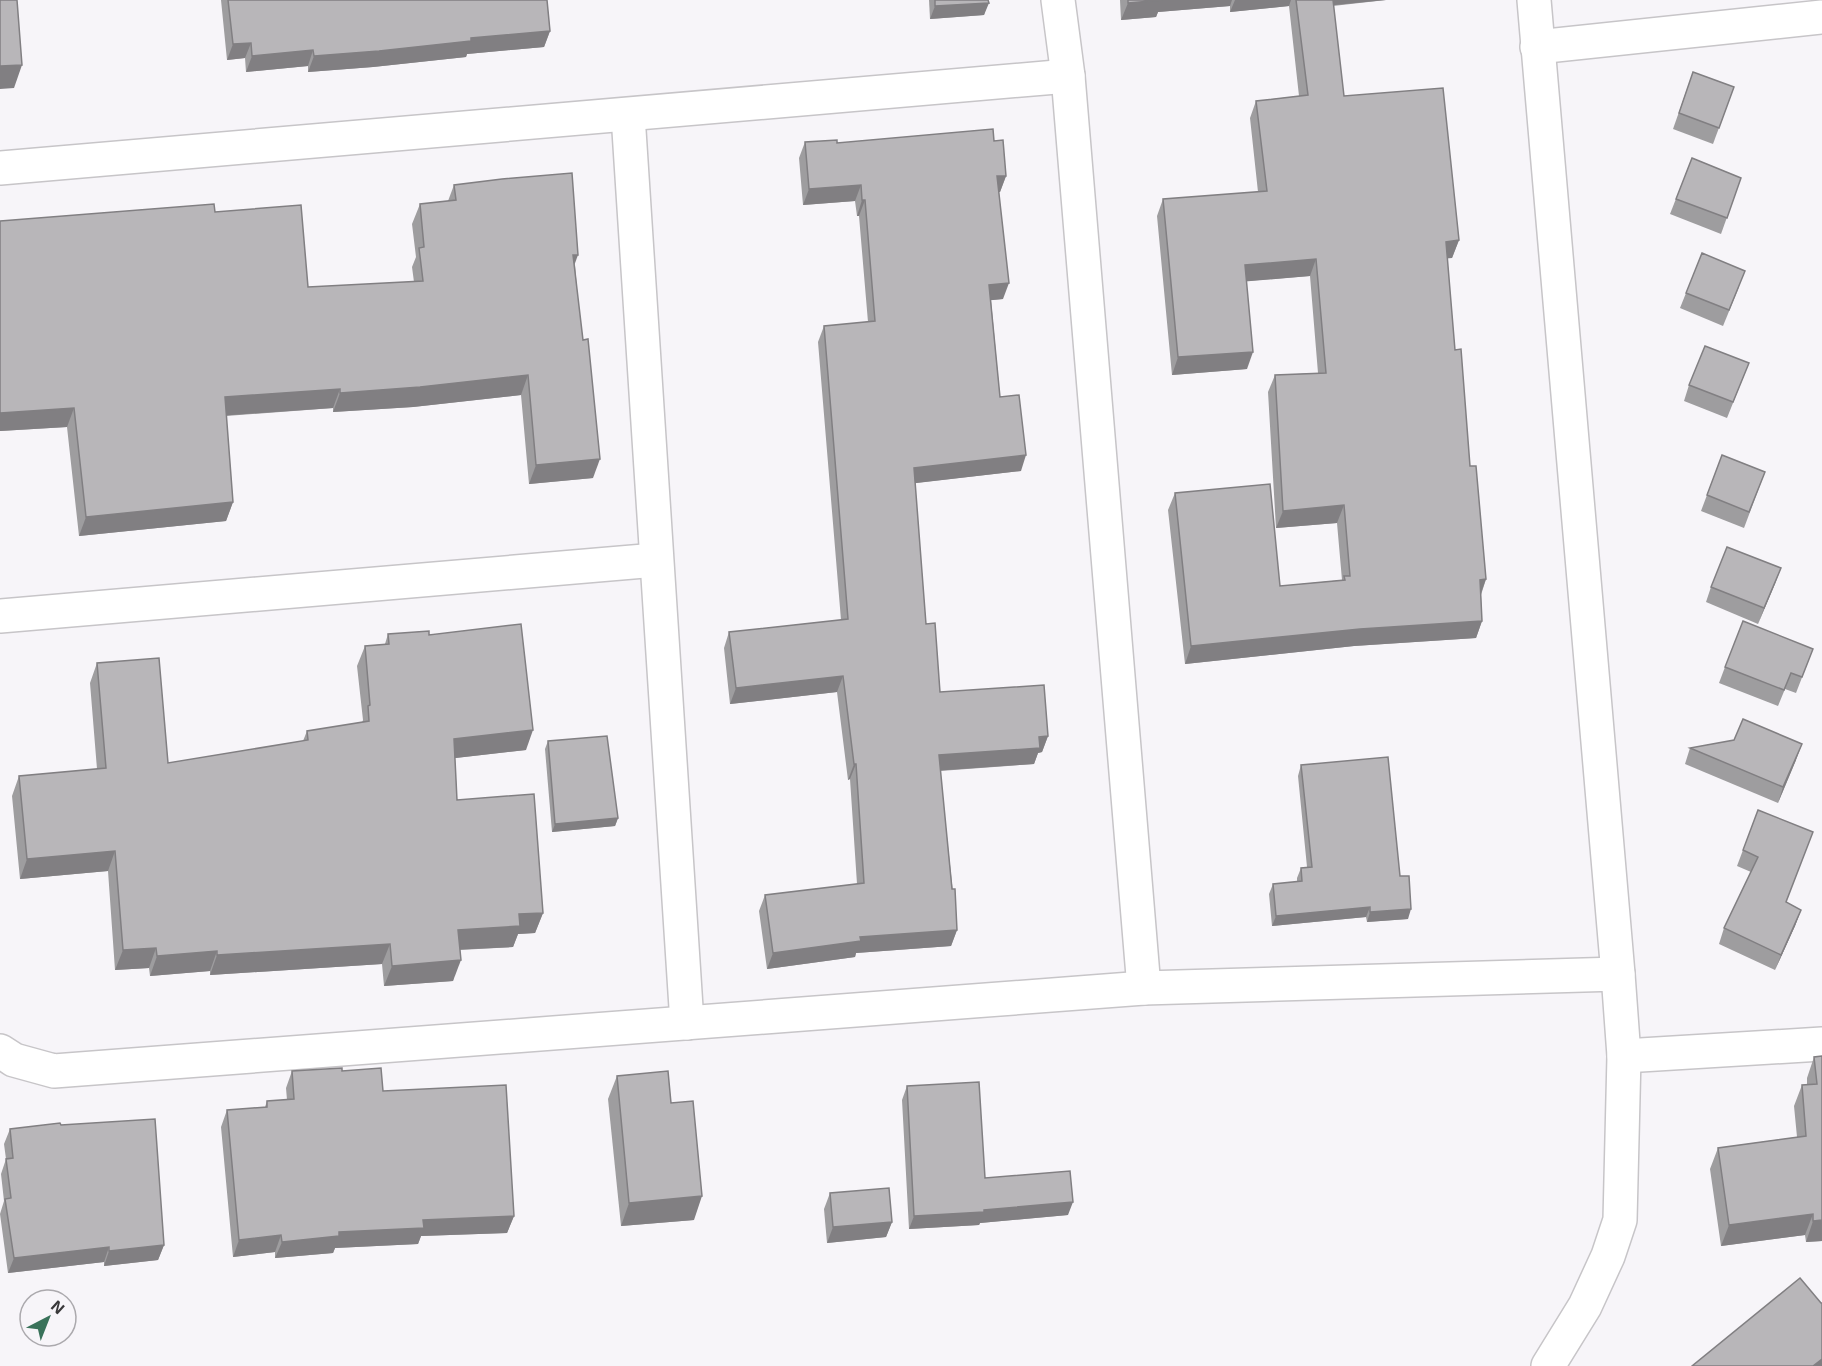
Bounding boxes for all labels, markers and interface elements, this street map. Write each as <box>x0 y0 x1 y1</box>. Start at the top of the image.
north arrow <box>18 1288 78 1348</box>
text: N <box>48 1296 69 1317</box>

